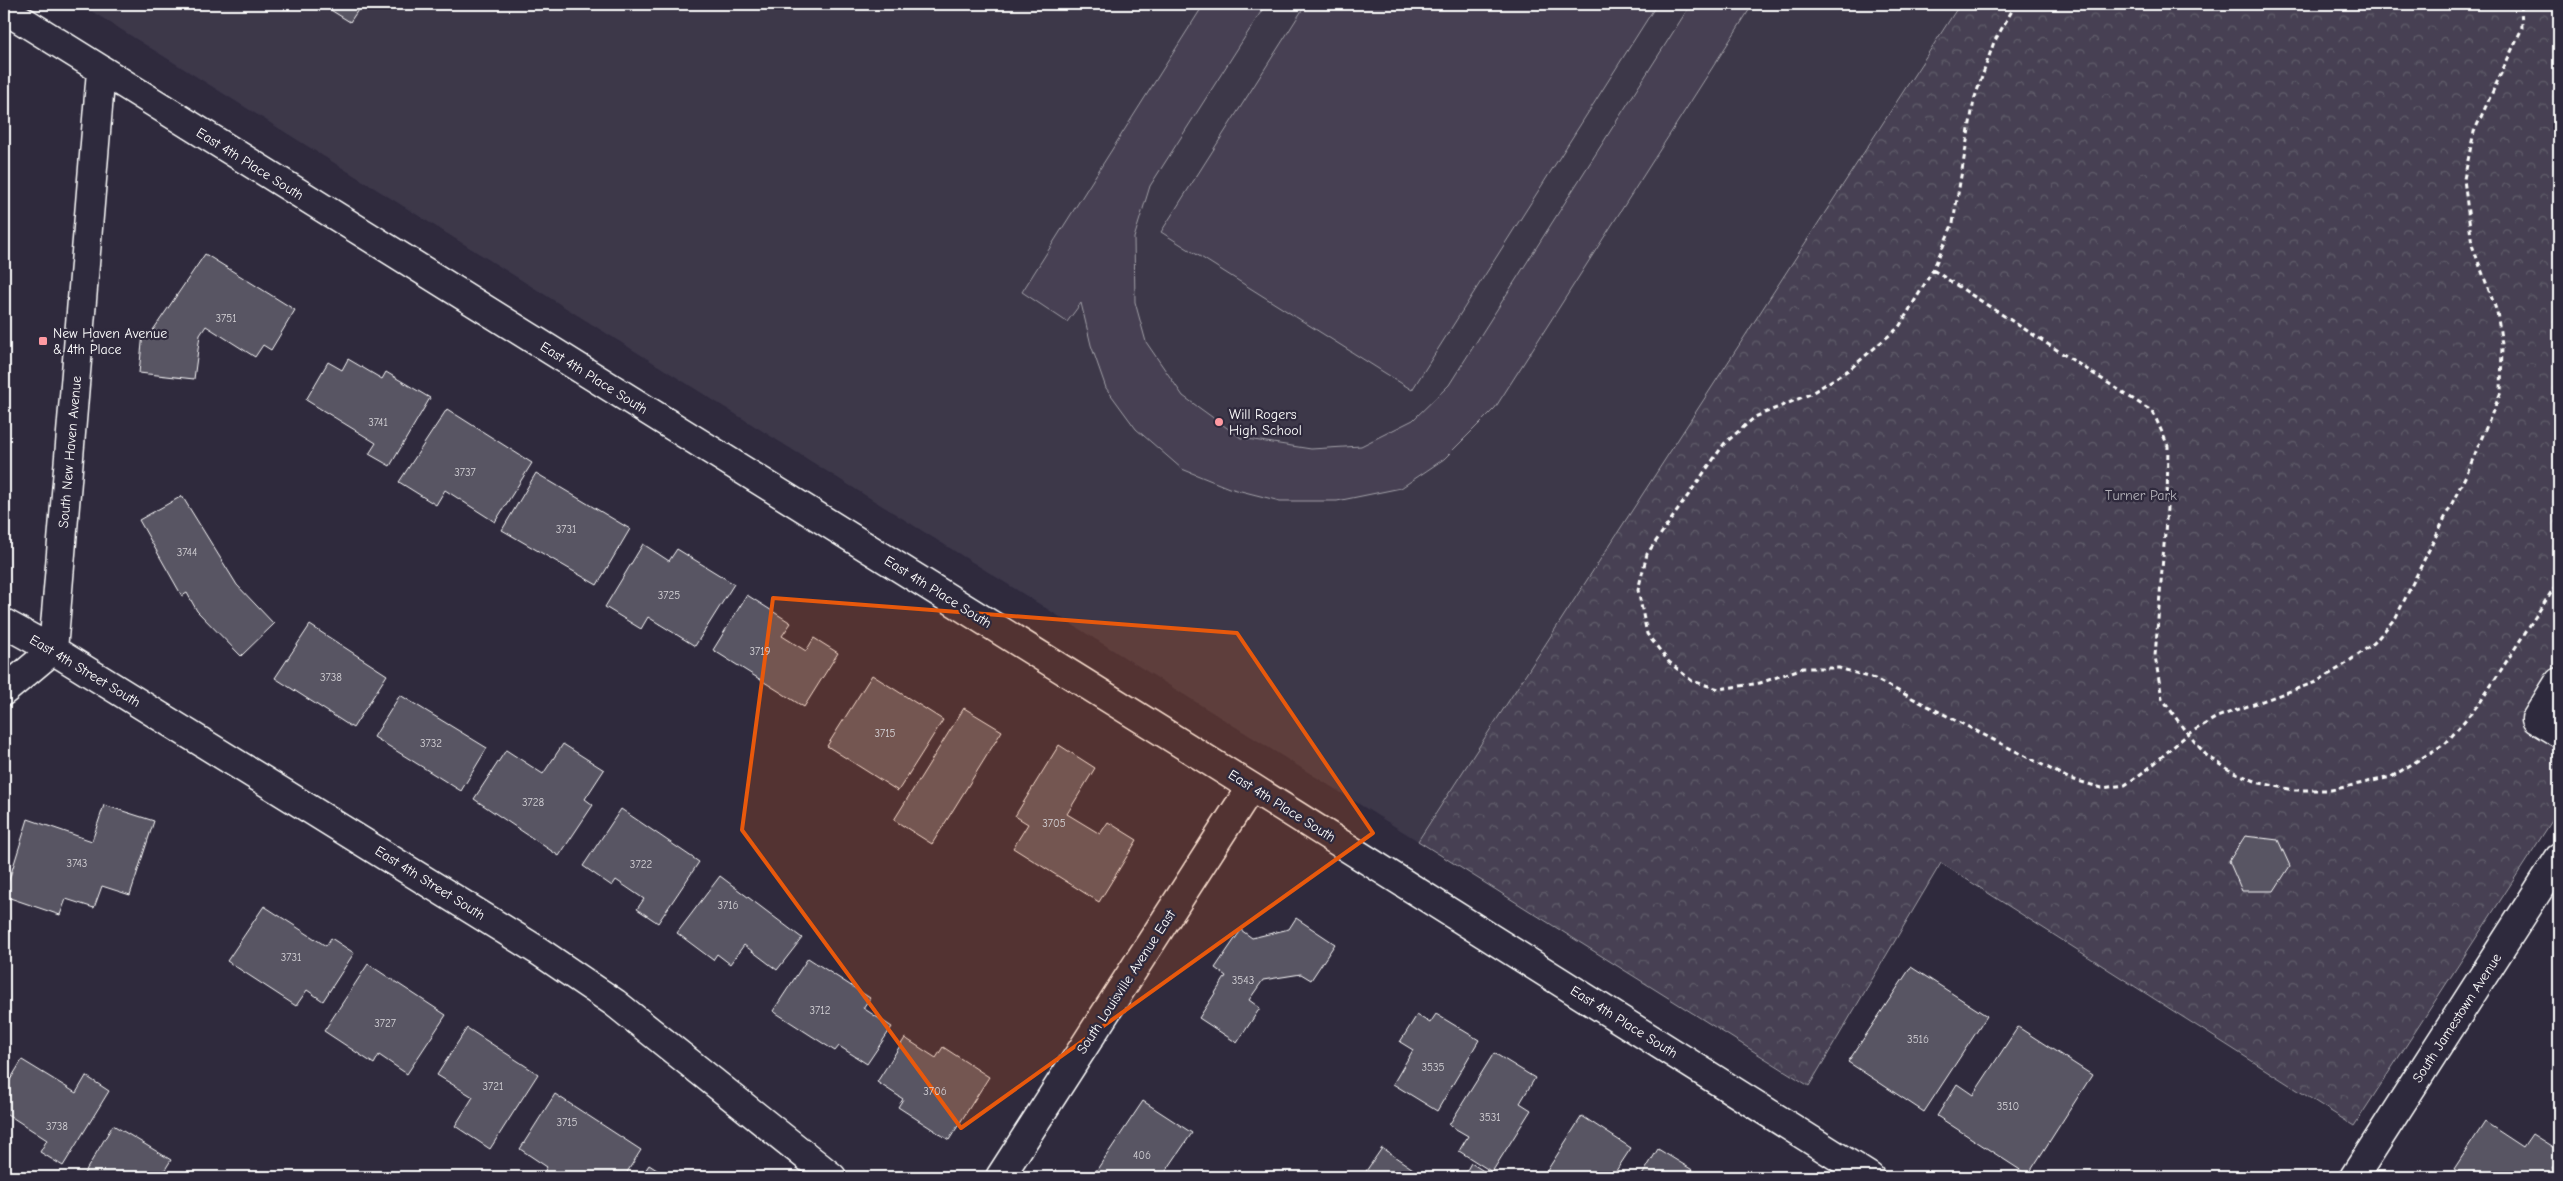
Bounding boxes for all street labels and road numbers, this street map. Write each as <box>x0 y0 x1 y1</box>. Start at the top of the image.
street label: East 4th Place South <box>193 124 307 204</box>
street label: East 4th Place South <box>537 338 651 418</box>
street label: South New Haven Avenue <box>55 375 85 529</box>
street label: East 4th Place South <box>881 552 995 632</box>
street label: East 4th Street South <box>26 631 144 711</box>
street label: East 4th Place South <box>1225 766 1339 846</box>
street label: East 4th Street South <box>372 842 488 924</box>
street label: South Louisville Avenue East <box>1073 906 1180 1057</box>
street label: South Jamestown Avenue <box>2409 950 2505 1086</box>
street label: East 4th Place South <box>1567 982 1681 1062</box>

